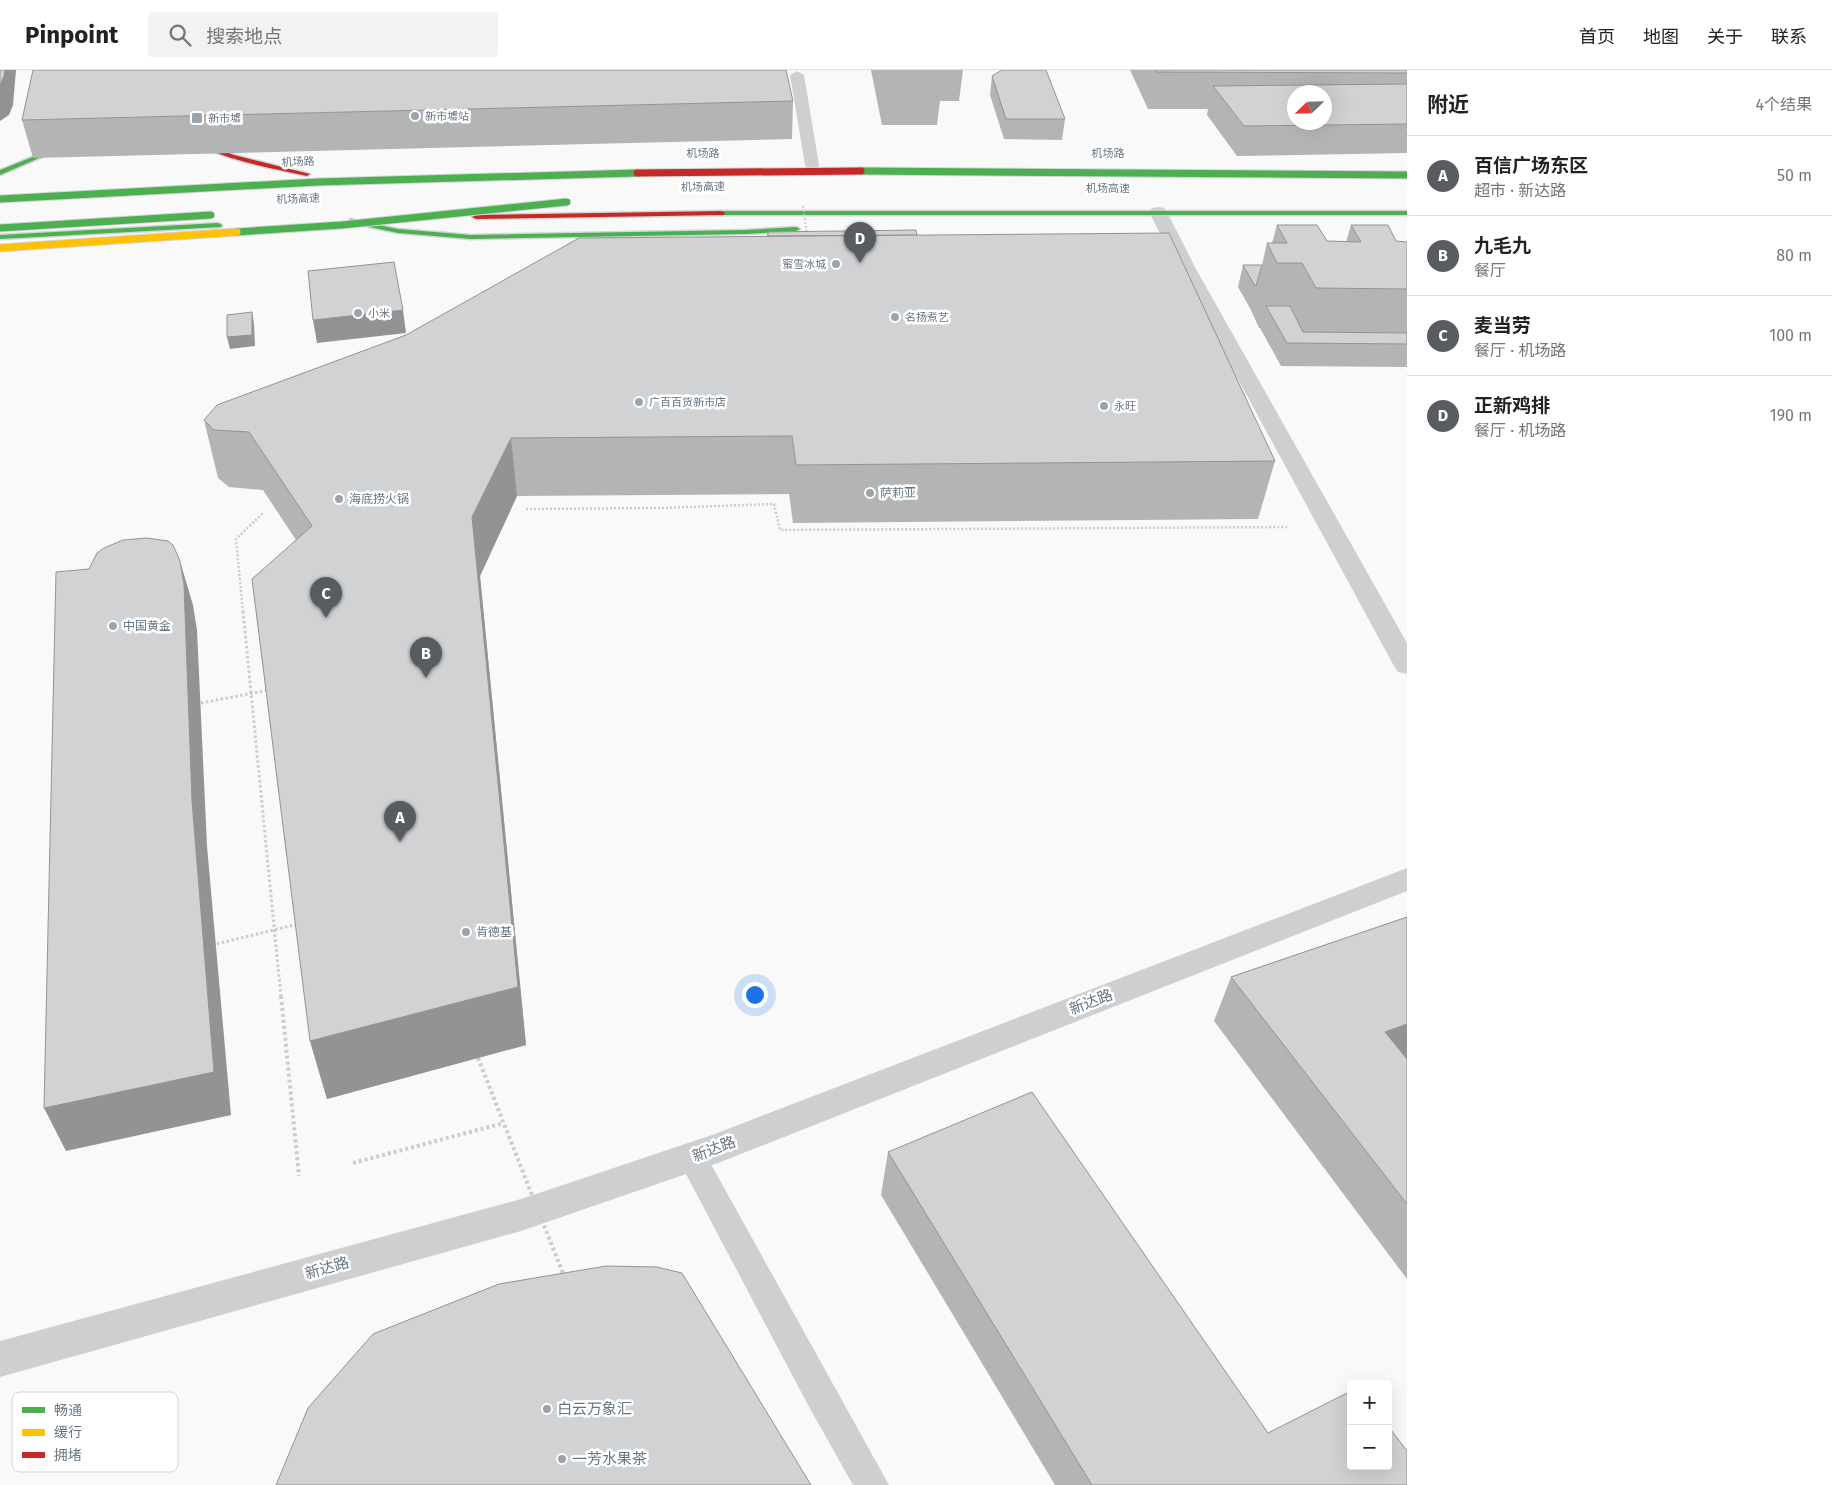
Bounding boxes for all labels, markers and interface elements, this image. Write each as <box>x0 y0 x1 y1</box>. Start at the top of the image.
search box <box>148 12 498 57</box>
text: Pinpoint <box>25 21 118 49</box>
icon: search <box>166 21 194 49</box>
text: 搜索地点 <box>206 25 282 48</box>
text: 首页 <box>1579 26 1615 48</box>
text: 地图 <box>1643 26 1679 48</box>
text: 关于 <box>1707 26 1743 48</box>
text: 联系 <box>1771 26 1807 48</box>
north arrow <box>1287 85 1332 130</box>
text: 附近 <box>1427 92 1469 118</box>
text: 4个结果 <box>1755 95 1812 114</box>
marker: 新市墟站 <box>409 110 421 122</box>
place label: 新市墟站 <box>425 110 469 123</box>
marker: 新市墟 <box>190 111 204 125</box>
place label: 新市墟 <box>208 112 241 125</box>
street label: 机场路 <box>687 147 720 160</box>
street label: 机场路 <box>1092 147 1125 160</box>
text: 百信广场东区 <box>1474 154 1588 177</box>
street label: 机场路 <box>281 155 315 169</box>
text: A <box>1438 166 1448 185</box>
text: 50 m <box>1777 166 1812 185</box>
street label: 机场高速 <box>681 180 725 194</box>
text: 超市 · 新达路 <box>1474 181 1566 200</box>
street label: 机场高速 <box>1086 182 1130 195</box>
street label: 机场高速 <box>276 192 320 206</box>
pin: D <box>844 222 876 263</box>
text: 九毛九 <box>1474 234 1531 257</box>
text: B <box>1438 246 1448 265</box>
text: 80 m <box>1776 246 1812 265</box>
place label: 蜜雪冰城 <box>782 258 826 271</box>
marker: 蜜雪冰城 <box>830 258 842 270</box>
text: 餐厅 <box>1474 261 1506 280</box>
marker: 小米 <box>352 307 364 319</box>
place label: 小米 <box>368 307 390 320</box>
marker: 名扬煮艺 <box>889 311 901 323</box>
place label: 名扬煮艺 <box>905 311 949 324</box>
text: 麦当劳 <box>1474 314 1531 337</box>
text: C <box>1438 326 1448 345</box>
text: 100 m <box>1769 326 1812 345</box>
text: 餐厅 · 机场路 <box>1474 341 1566 360</box>
text: 正新鸡排 <box>1474 394 1550 417</box>
marker: 广百百货新市店 <box>633 396 645 408</box>
place label: 广百百货新市店 <box>649 396 726 409</box>
marker: 永旺 <box>1098 400 1110 412</box>
place label: 永旺 <box>1114 400 1136 413</box>
text: D <box>1438 406 1448 425</box>
text: 190 m <box>1770 406 1812 425</box>
text: 餐厅 · 机场路 <box>1474 421 1566 440</box>
place label: 萨莉亚 <box>880 486 916 500</box>
marker: 萨莉亚 <box>864 487 876 499</box>
place label: 海底捞火锅 <box>349 492 409 506</box>
marker: 海底捞火锅 <box>333 493 345 505</box>
pin: C <box>310 577 342 618</box>
place label: 中国黄金 <box>123 619 171 633</box>
marker: 中国黄金 <box>107 620 119 632</box>
pin: B <box>410 637 442 678</box>
pin: A <box>384 801 416 842</box>
place label: 肯德基 <box>476 925 512 939</box>
marker: 肯德基 <box>460 926 472 938</box>
your location <box>742 982 768 1008</box>
street label: 新达路 <box>1067 986 1115 1018</box>
street label: 新达路 <box>690 1133 738 1165</box>
street label: 新达路 <box>303 1253 351 1283</box>
map controls <box>1347 1380 1392 1470</box>
button: + <box>1347 1380 1392 1425</box>
legend <box>12 1392 178 1472</box>
place label: 白云万象汇 <box>557 1400 632 1418</box>
text: 畅通 <box>54 1402 82 1419</box>
marker: 白云万象汇 <box>541 1403 553 1415</box>
text: 缓行 <box>54 1424 82 1441</box>
button: − <box>1347 1425 1392 1470</box>
text: 拥堵 <box>54 1447 82 1464</box>
place label: 一芳水果茶 <box>572 1450 647 1468</box>
marker: 一芳水果茶 <box>556 1453 568 1465</box>

